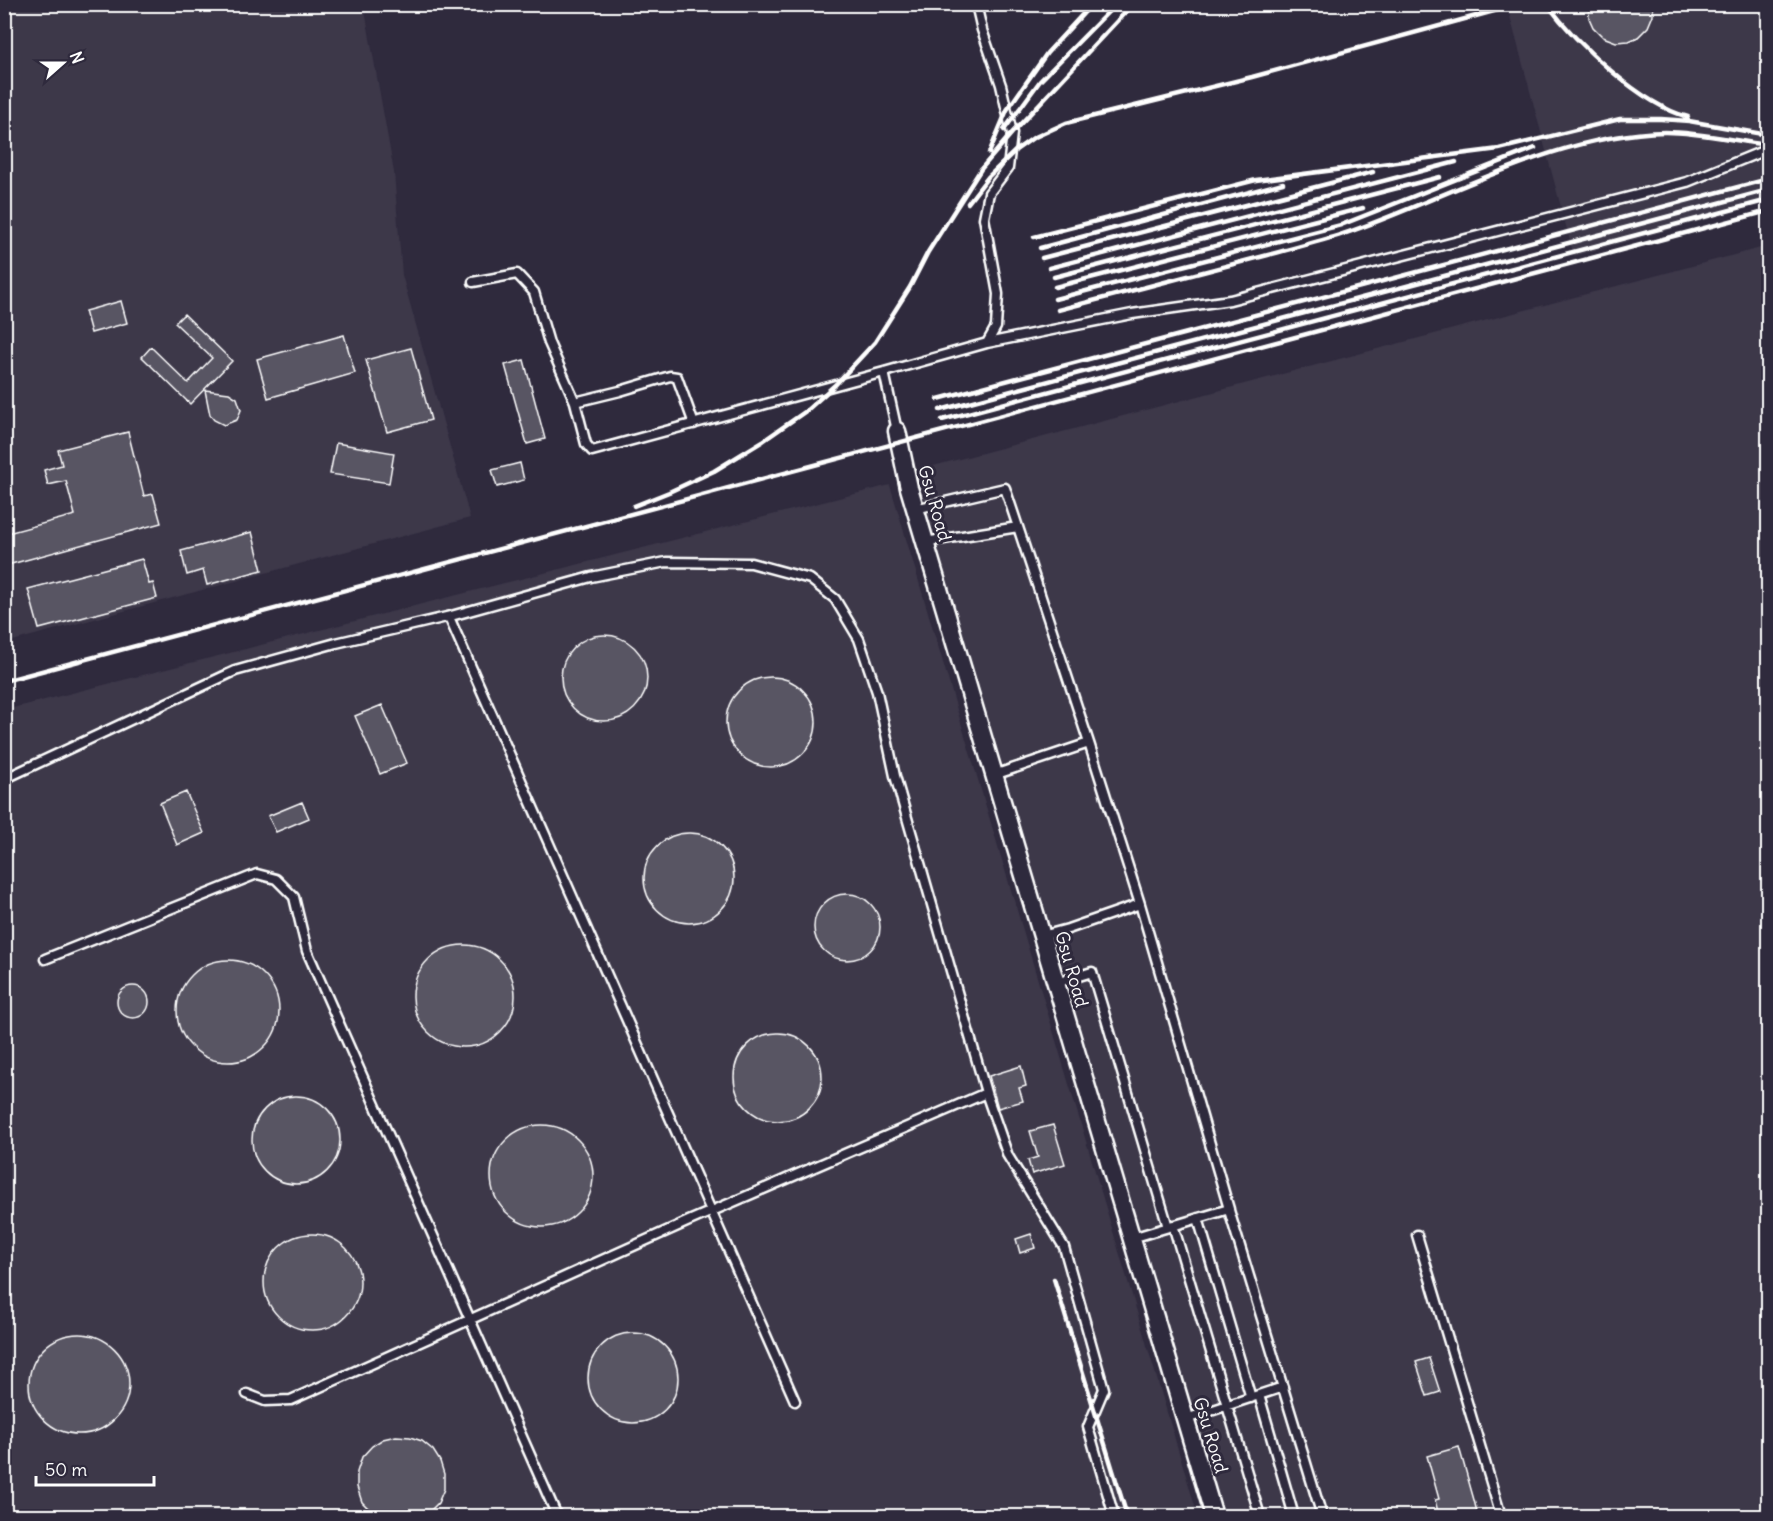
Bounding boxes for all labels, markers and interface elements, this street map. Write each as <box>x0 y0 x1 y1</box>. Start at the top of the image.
north arrow <box>33 33 93 93</box>
text: N <box>66 49 88 66</box>
street label: Gsu Road <box>913 462 957 544</box>
street label: Gsu Road <box>1050 928 1094 1010</box>
street label: Gsu Road <box>1189 1394 1234 1476</box>
scale bar <box>36 1449 154 1487</box>
text: 50 m <box>45 1458 87 1481</box>

